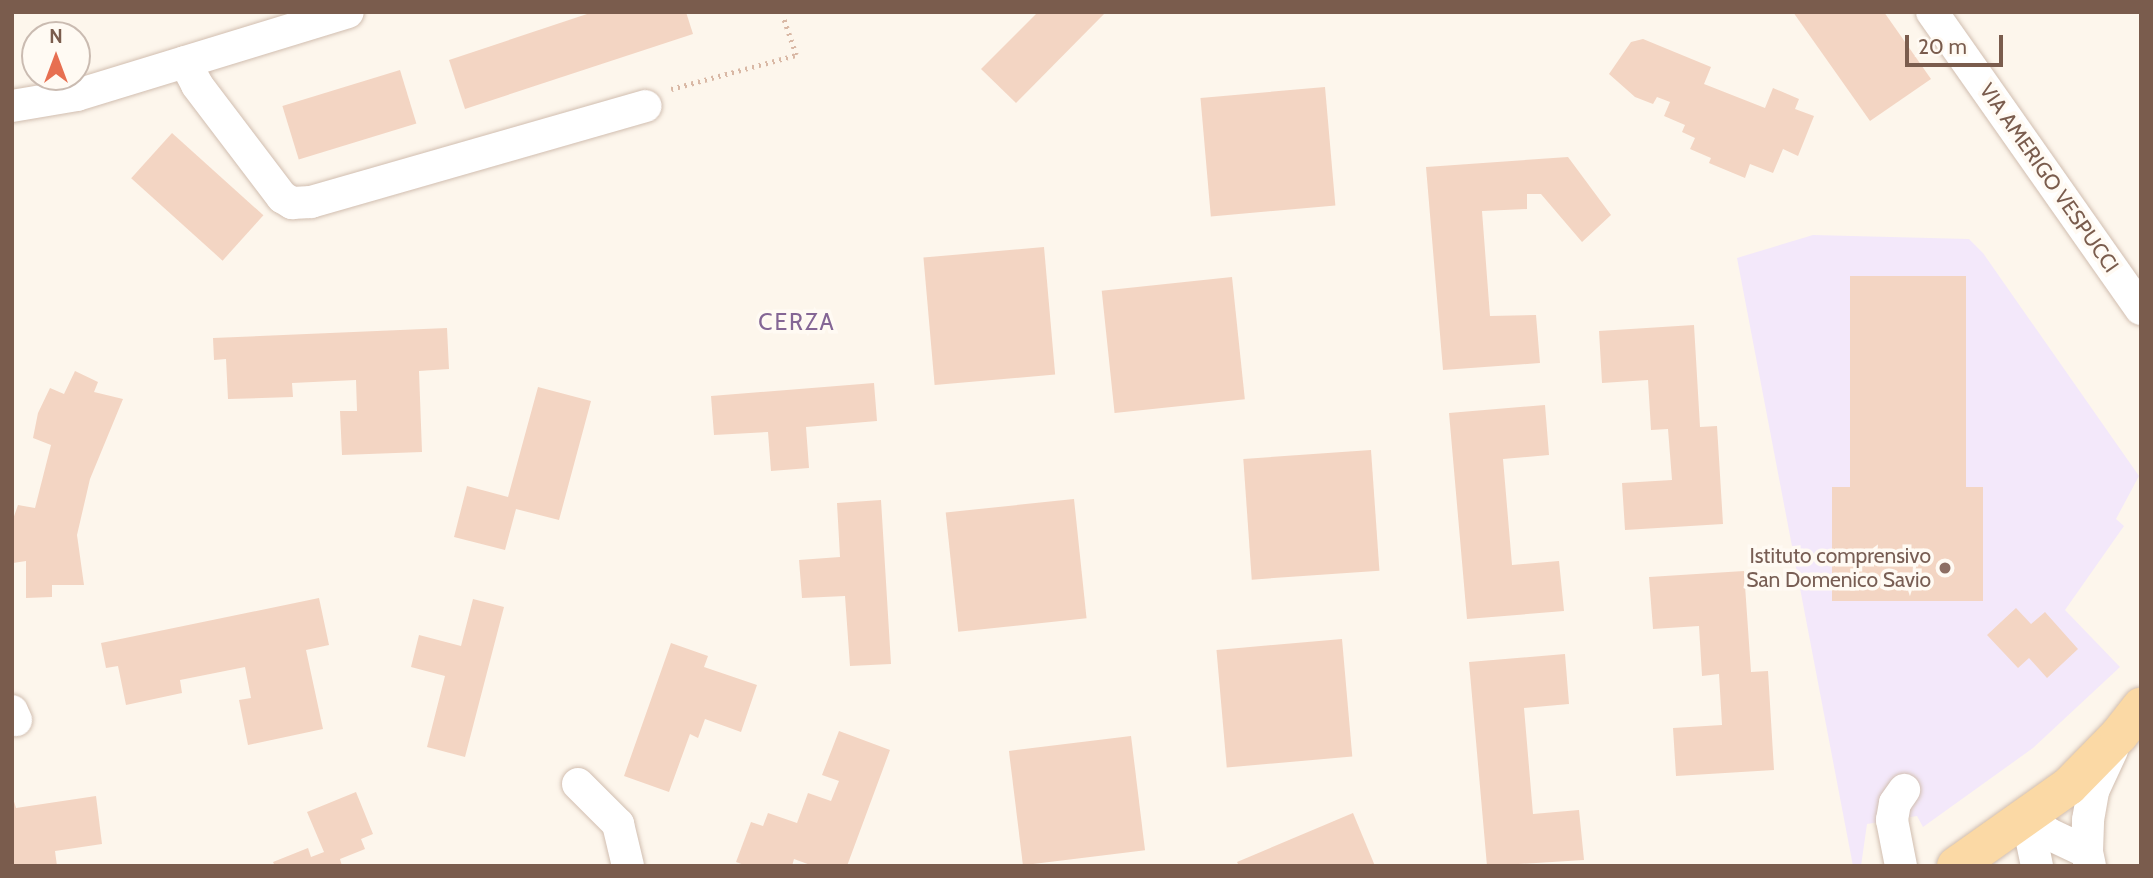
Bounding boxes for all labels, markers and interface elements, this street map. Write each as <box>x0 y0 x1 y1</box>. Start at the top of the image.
north arrow <box>21 21 91 91</box>
scale bar <box>1908 21 2006 65</box>
text: N <box>49 25 63 48</box>
text: 20 m <box>1918 34 1967 59</box>
street label: VIA AMERIGO VESPUCCI <box>1974 79 2124 277</box>
district label: CERZA <box>759 308 835 336</box>
place label: Istituto comprensivo San Domenico Savio <box>1746 543 1931 593</box>
marker: Istituto comprensivo San Domenico Savio <box>1937 560 1953 576</box>

